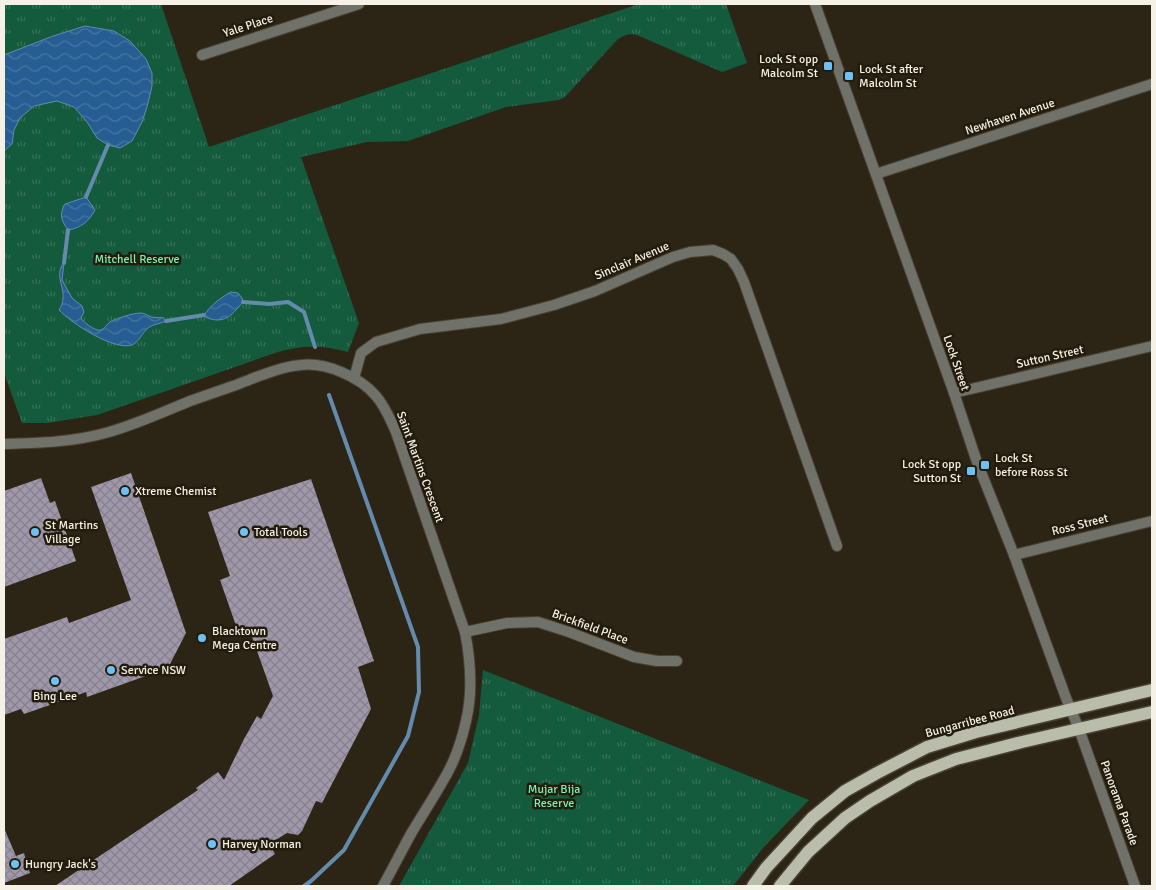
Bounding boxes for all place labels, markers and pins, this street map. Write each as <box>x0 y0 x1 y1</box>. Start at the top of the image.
place label: Lock St opp Malcolm St <box>759 52 818 81</box>
marker: Lock St opp Malcolm St <box>822 60 834 72</box>
place label: Lock St after Malcolm St <box>859 62 924 91</box>
marker: Lock St after Malcolm St <box>843 70 855 82</box>
place label: Lock St before Ross St <box>995 451 1068 480</box>
place label: Lock St opp Sutton St <box>902 457 961 486</box>
marker: Lock St before Ross St <box>979 459 991 471</box>
marker: Lock St opp Sutton St <box>965 465 977 477</box>
place label: Xtreme Chemist <box>135 484 217 499</box>
marker: Xtreme Chemist <box>119 485 131 497</box>
place label: St Martins Village <box>45 518 98 547</box>
place label: Total Tools <box>254 525 308 540</box>
marker: St Martins Village <box>29 526 41 538</box>
marker: Total Tools <box>238 526 250 538</box>
place label: Blacktown Mega Centre <box>212 624 277 653</box>
marker: Blacktown Mega Centre <box>196 632 208 644</box>
place label: Service NSW <box>121 663 186 678</box>
marker: Service NSW <box>105 664 117 676</box>
marker: Bing Lee <box>49 675 61 687</box>
place label: Bing Lee <box>33 689 77 704</box>
place label: Harvey Norman <box>222 837 301 852</box>
marker: Harvey Norman <box>206 838 218 850</box>
place label: Hungry Jack's <box>25 857 96 872</box>
marker: Hungry Jack's <box>9 858 21 870</box>

